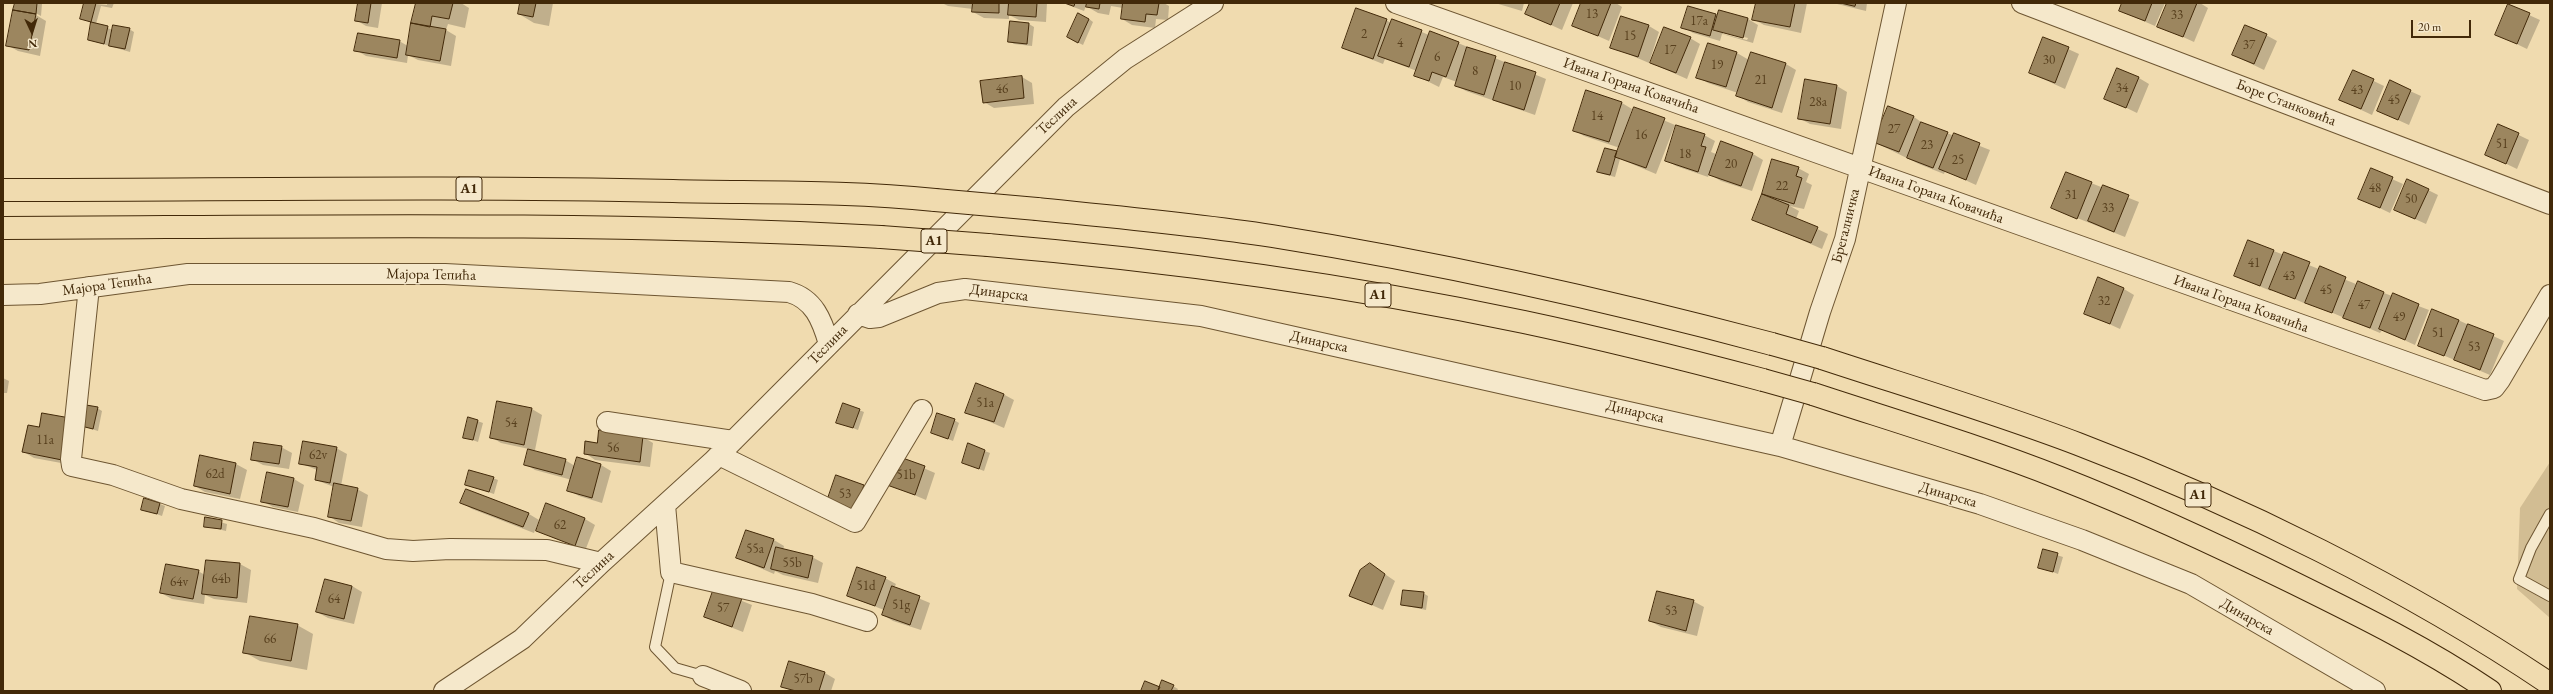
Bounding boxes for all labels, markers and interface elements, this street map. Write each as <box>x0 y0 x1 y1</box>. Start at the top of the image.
house number: 13 <box>1586 6 1598 22</box>
house number: 33 <box>2171 7 2183 23</box>
north arrow <box>12 12 52 52</box>
scale bar <box>2413 12 2473 38</box>
house number: 17a <box>1690 13 1708 29</box>
text: 20 m <box>2418 19 2441 35</box>
house number: 2 <box>1361 26 1367 42</box>
house number: 15 <box>1624 28 1636 44</box>
house number: 4 <box>1397 35 1403 51</box>
text: N <box>28 37 38 51</box>
house number: 37 <box>2243 37 2255 53</box>
house number: 17 <box>1664 42 1676 58</box>
house number: 6 <box>1434 49 1440 65</box>
house number: 30 <box>2043 52 2055 68</box>
street label: Ивана Горана Ковачића <box>1561 54 1701 118</box>
house number: 19 <box>1711 57 1723 73</box>
house number: 8 <box>1472 63 1478 79</box>
house number: 21 <box>1755 72 1767 88</box>
street label: Боре Станковића <box>2233 76 2339 130</box>
house number: 10 <box>1509 78 1521 94</box>
house number: 34 <box>2116 80 2128 96</box>
house number: 46 <box>996 81 1008 97</box>
house number: 43 <box>2351 82 2363 98</box>
house number: 45 <box>2388 92 2400 108</box>
street label: Теслина <box>1033 93 1081 139</box>
house number: 28a <box>1809 94 1827 110</box>
house number: 14 <box>1591 108 1603 124</box>
house number: 27 <box>1888 121 1900 137</box>
house number: 16 <box>1635 127 1647 143</box>
house number: 51 <box>2496 136 2508 152</box>
house number: 23 <box>1921 137 1933 153</box>
house number: 18 <box>1679 146 1691 162</box>
house number: 25 <box>1952 152 1964 168</box>
house number: 20 <box>1725 156 1737 172</box>
street label: Ивана Горана Ковачића <box>1866 162 2006 228</box>
road number: A1 <box>456 177 482 201</box>
house number: 22 <box>1776 178 1788 194</box>
house number: 48 <box>2369 180 2381 196</box>
street label: Брегалничка <box>1828 187 1864 265</box>
house number: 31 <box>2065 187 2077 203</box>
house number: 50 <box>2405 191 2417 207</box>
house number: 33 <box>2102 200 2114 216</box>
road number: A1 <box>921 229 947 253</box>
house number: 41 <box>2248 255 2260 271</box>
street label: Мајора Тепића <box>386 265 476 285</box>
house number: 43 <box>2283 268 2295 284</box>
street label: Мајора Тепића <box>61 270 153 300</box>
street label: Ивана Горана Ковачића <box>2171 271 2311 337</box>
street label: Динарска <box>969 280 1029 306</box>
house number: 45 <box>2320 282 2332 298</box>
road number: A1 <box>1365 283 1391 307</box>
house number: 32 <box>2098 293 2110 309</box>
house number: 47 <box>2358 297 2370 313</box>
house number: 49 <box>2393 309 2405 325</box>
street label: Теслина <box>805 321 851 369</box>
house number: 51 <box>2432 325 2444 341</box>
street label: Динарска <box>1288 327 1350 357</box>
house number: 53 <box>2468 339 2480 355</box>
house number: 51a <box>976 395 994 411</box>
street label: Динарска <box>1604 397 1666 427</box>
house number: 54 <box>505 415 517 431</box>
house number: 11a <box>36 432 54 448</box>
house number: 56 <box>607 440 619 456</box>
house number: 62v <box>309 447 327 463</box>
house number: 62d <box>205 466 225 482</box>
house number: 51b <box>896 467 916 483</box>
street label: Динарска <box>1917 478 1979 512</box>
road number: A1 <box>2185 483 2211 507</box>
house number: 53 <box>839 486 851 502</box>
house number: 62 <box>554 517 566 533</box>
house number: 55a <box>746 541 764 557</box>
street label: Теслина <box>570 547 618 593</box>
house number: 55b <box>782 555 802 571</box>
house number: 64b <box>211 571 231 587</box>
house number: 64v <box>170 574 188 590</box>
house number: 51d <box>856 578 876 594</box>
house number: 64 <box>328 591 340 607</box>
street label: Динарска <box>2217 594 2277 640</box>
house number: 51g <box>892 597 910 613</box>
house number: 57 <box>717 600 729 616</box>
house number: 53 <box>1665 603 1677 619</box>
house number: 66 <box>264 631 276 647</box>
house number: 57b <box>793 671 813 687</box>

